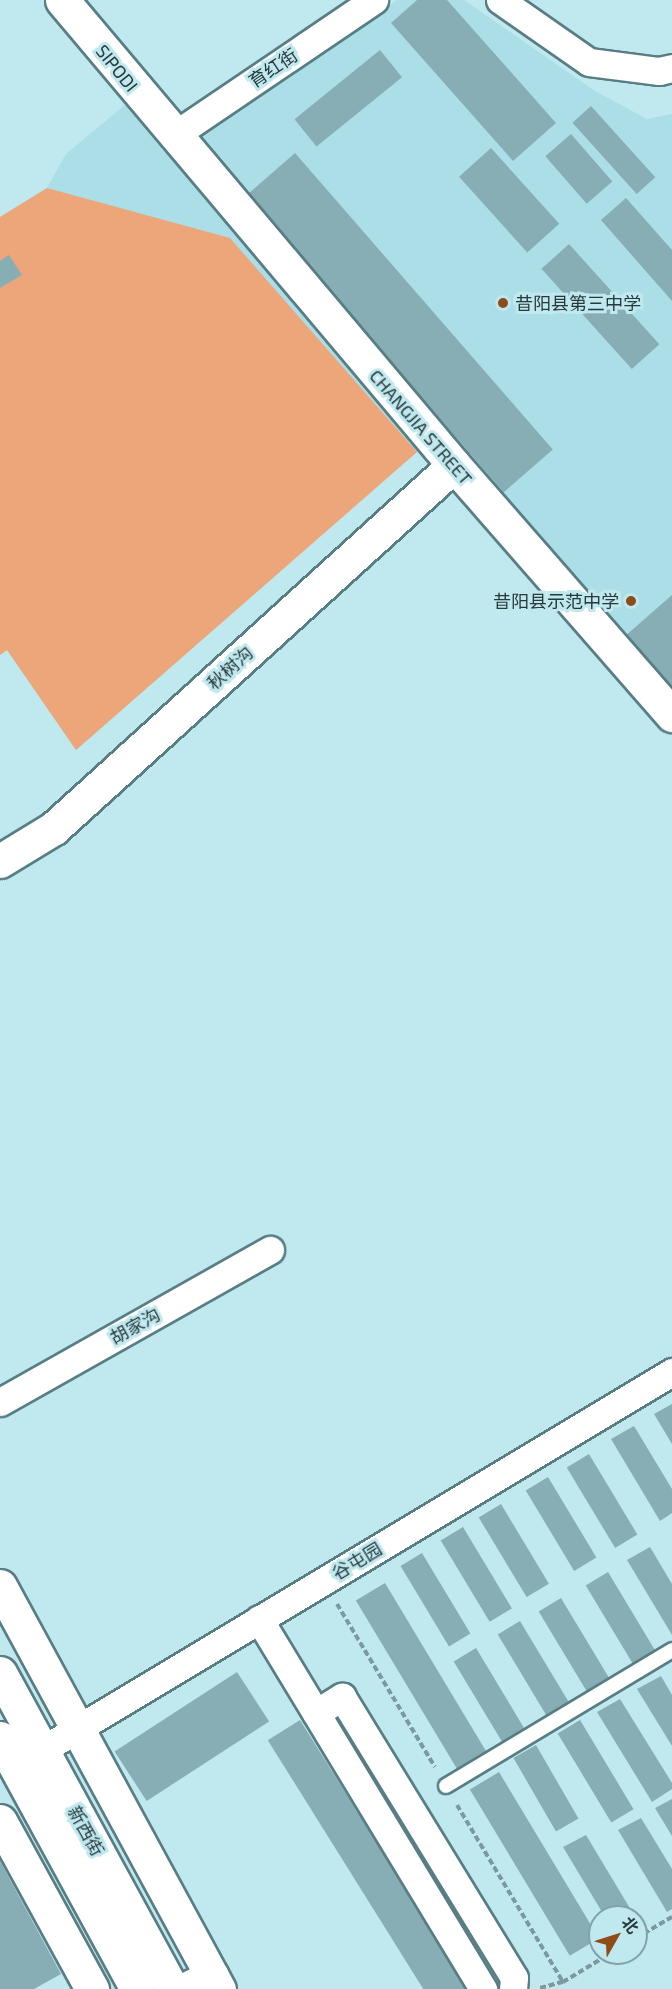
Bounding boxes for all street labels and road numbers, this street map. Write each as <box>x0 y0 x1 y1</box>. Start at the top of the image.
street label: SIPODI <box>92 40 142 96</box>
street label: 育红街 <box>245 44 301 92</box>
street label: CHANGJIA STREET <box>365 365 477 489</box>
street label: 秋树沟 <box>203 642 257 694</box>
street label: 胡家沟 <box>106 1303 164 1349</box>
street label: 谷屯园 <box>328 1538 386 1584</box>
street label: 新西街 <box>63 1802 109 1860</box>

